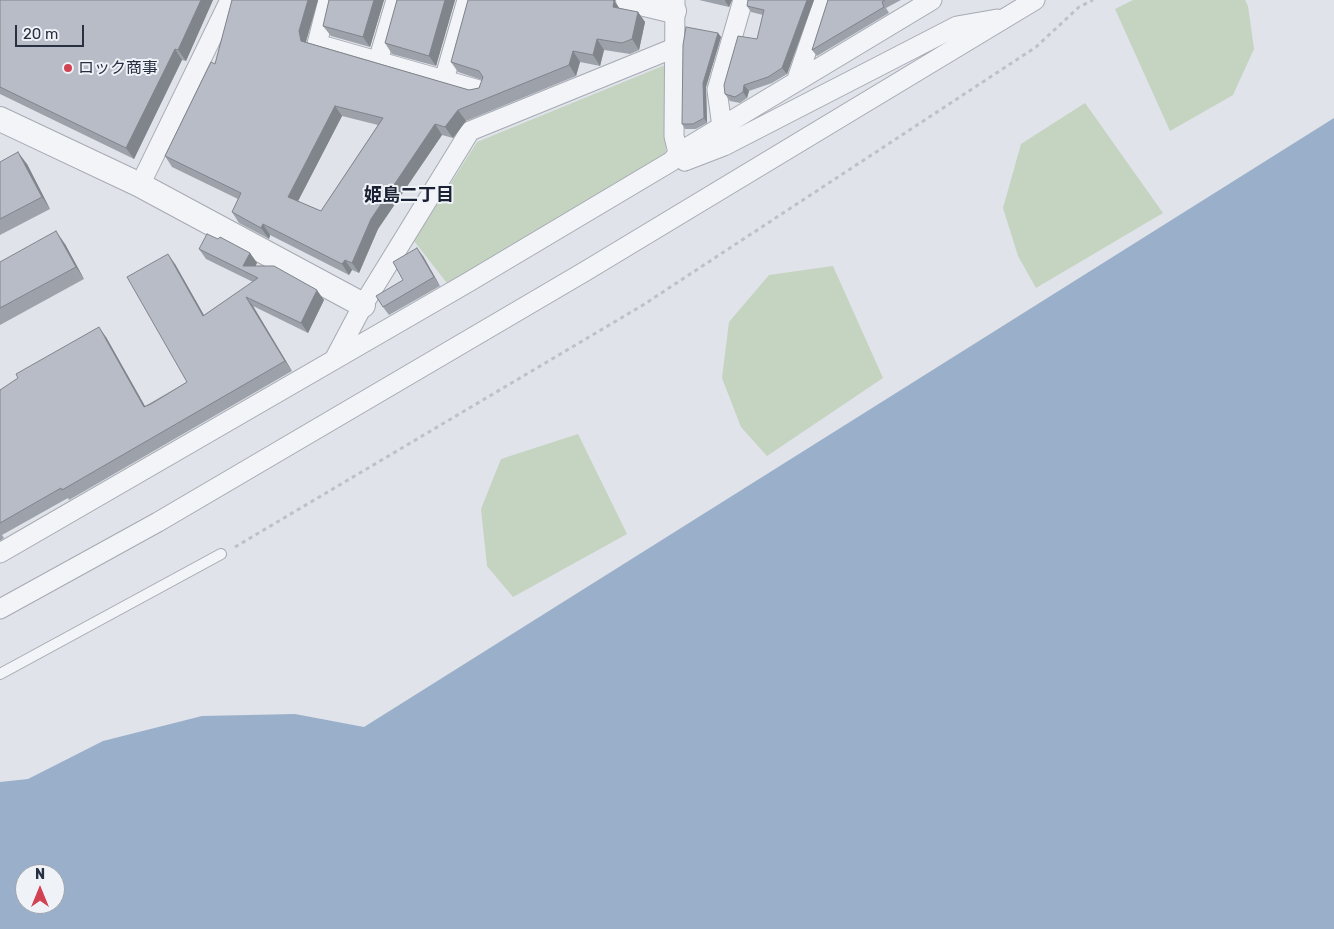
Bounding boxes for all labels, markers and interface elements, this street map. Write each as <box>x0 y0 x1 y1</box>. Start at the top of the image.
scale bar <box>18 15 86 47</box>
text: 20 m <box>23 25 58 43</box>
place label: ロック商事 <box>78 58 158 78</box>
marker: ロック商事 <box>62 62 74 74</box>
district label: 姫島二丁目 <box>364 185 454 207</box>
north arrow <box>15 864 65 914</box>
text: N <box>35 866 45 883</box>

